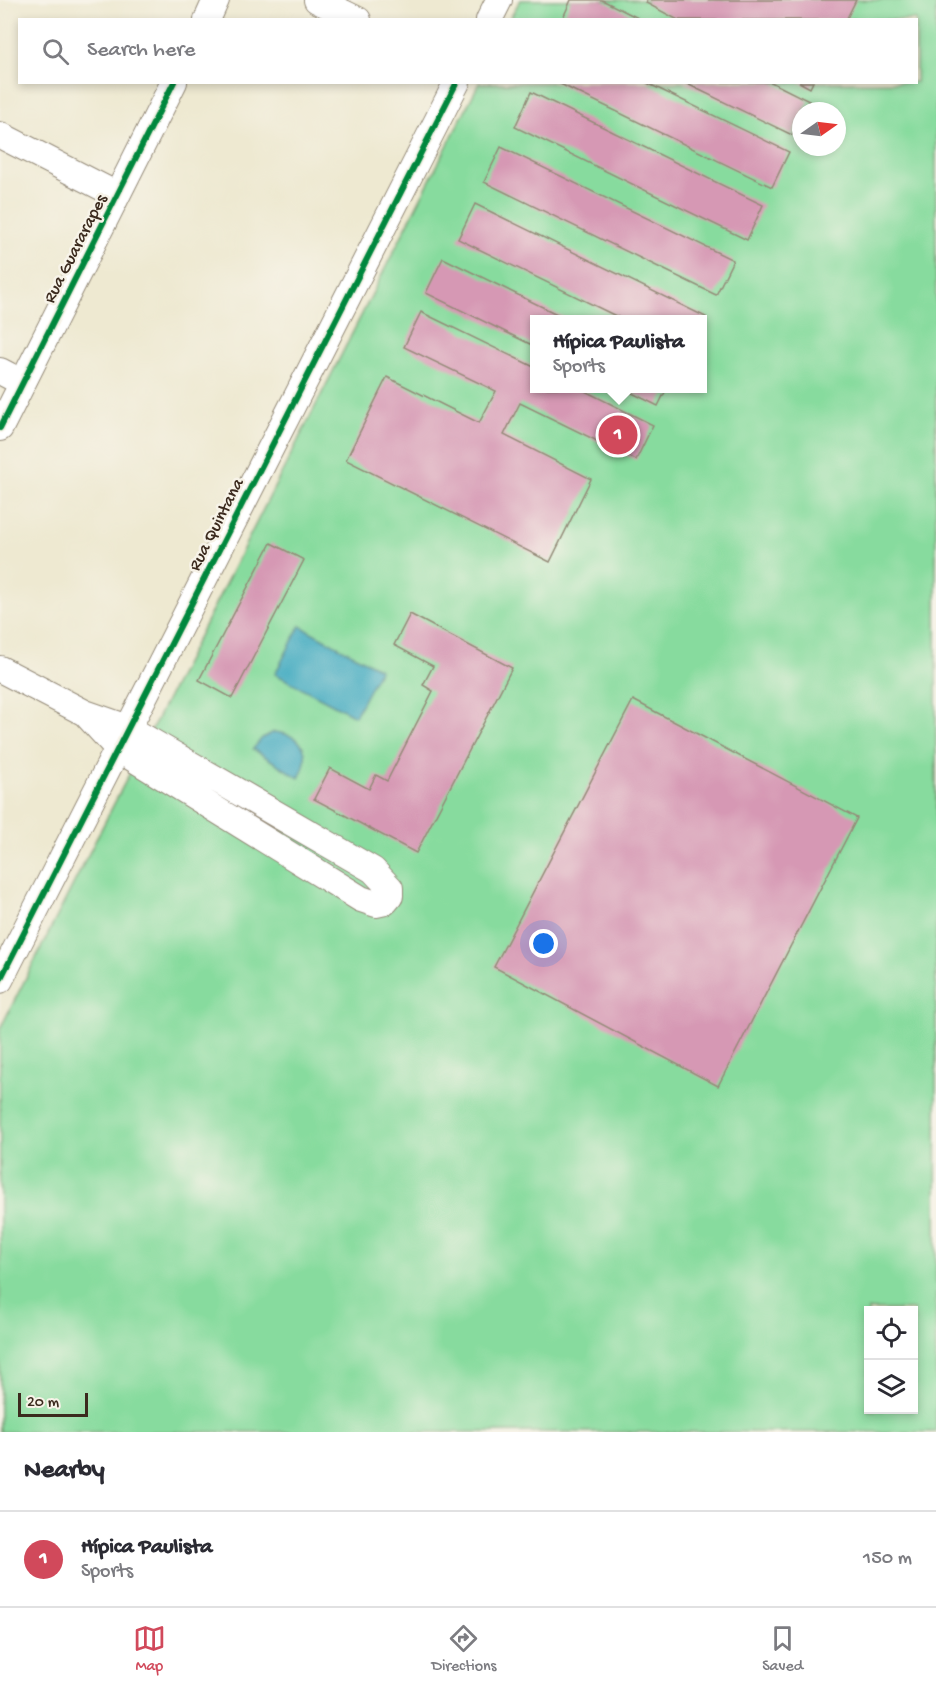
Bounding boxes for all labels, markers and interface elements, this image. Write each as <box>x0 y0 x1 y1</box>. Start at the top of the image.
search box <box>18 18 918 84</box>
icon: search <box>39 35 72 68</box>
text: Search here <box>87 38 195 64</box>
north arrow <box>792 102 846 156</box>
street label: Rua Guararapes <box>40 190 113 307</box>
popup <box>530 315 707 393</box>
text: Hípica Paulista <box>553 330 684 356</box>
text: Sports <box>553 356 605 379</box>
pin: 1 <box>598 412 638 458</box>
street label: Rua Quintana <box>185 474 250 575</box>
your location <box>529 929 558 958</box>
map controls <box>864 1306 918 1414</box>
button: locate <box>864 1306 918 1360</box>
button: layers <box>864 1360 918 1414</box>
scale bar <box>18 1390 88 1418</box>
text: 20 m <box>27 1394 59 1413</box>
text: Nearby <box>24 1456 105 1487</box>
text: Hípica Paulista <box>81 1535 212 1561</box>
text: 1 <box>39 1548 48 1571</box>
text: 150 m <box>863 1548 912 1571</box>
text: Sports <box>81 1561 133 1584</box>
tab: Map <box>133 1622 166 1677</box>
tab: Directions <box>431 1622 497 1677</box>
tab: Saved <box>762 1622 803 1677</box>

